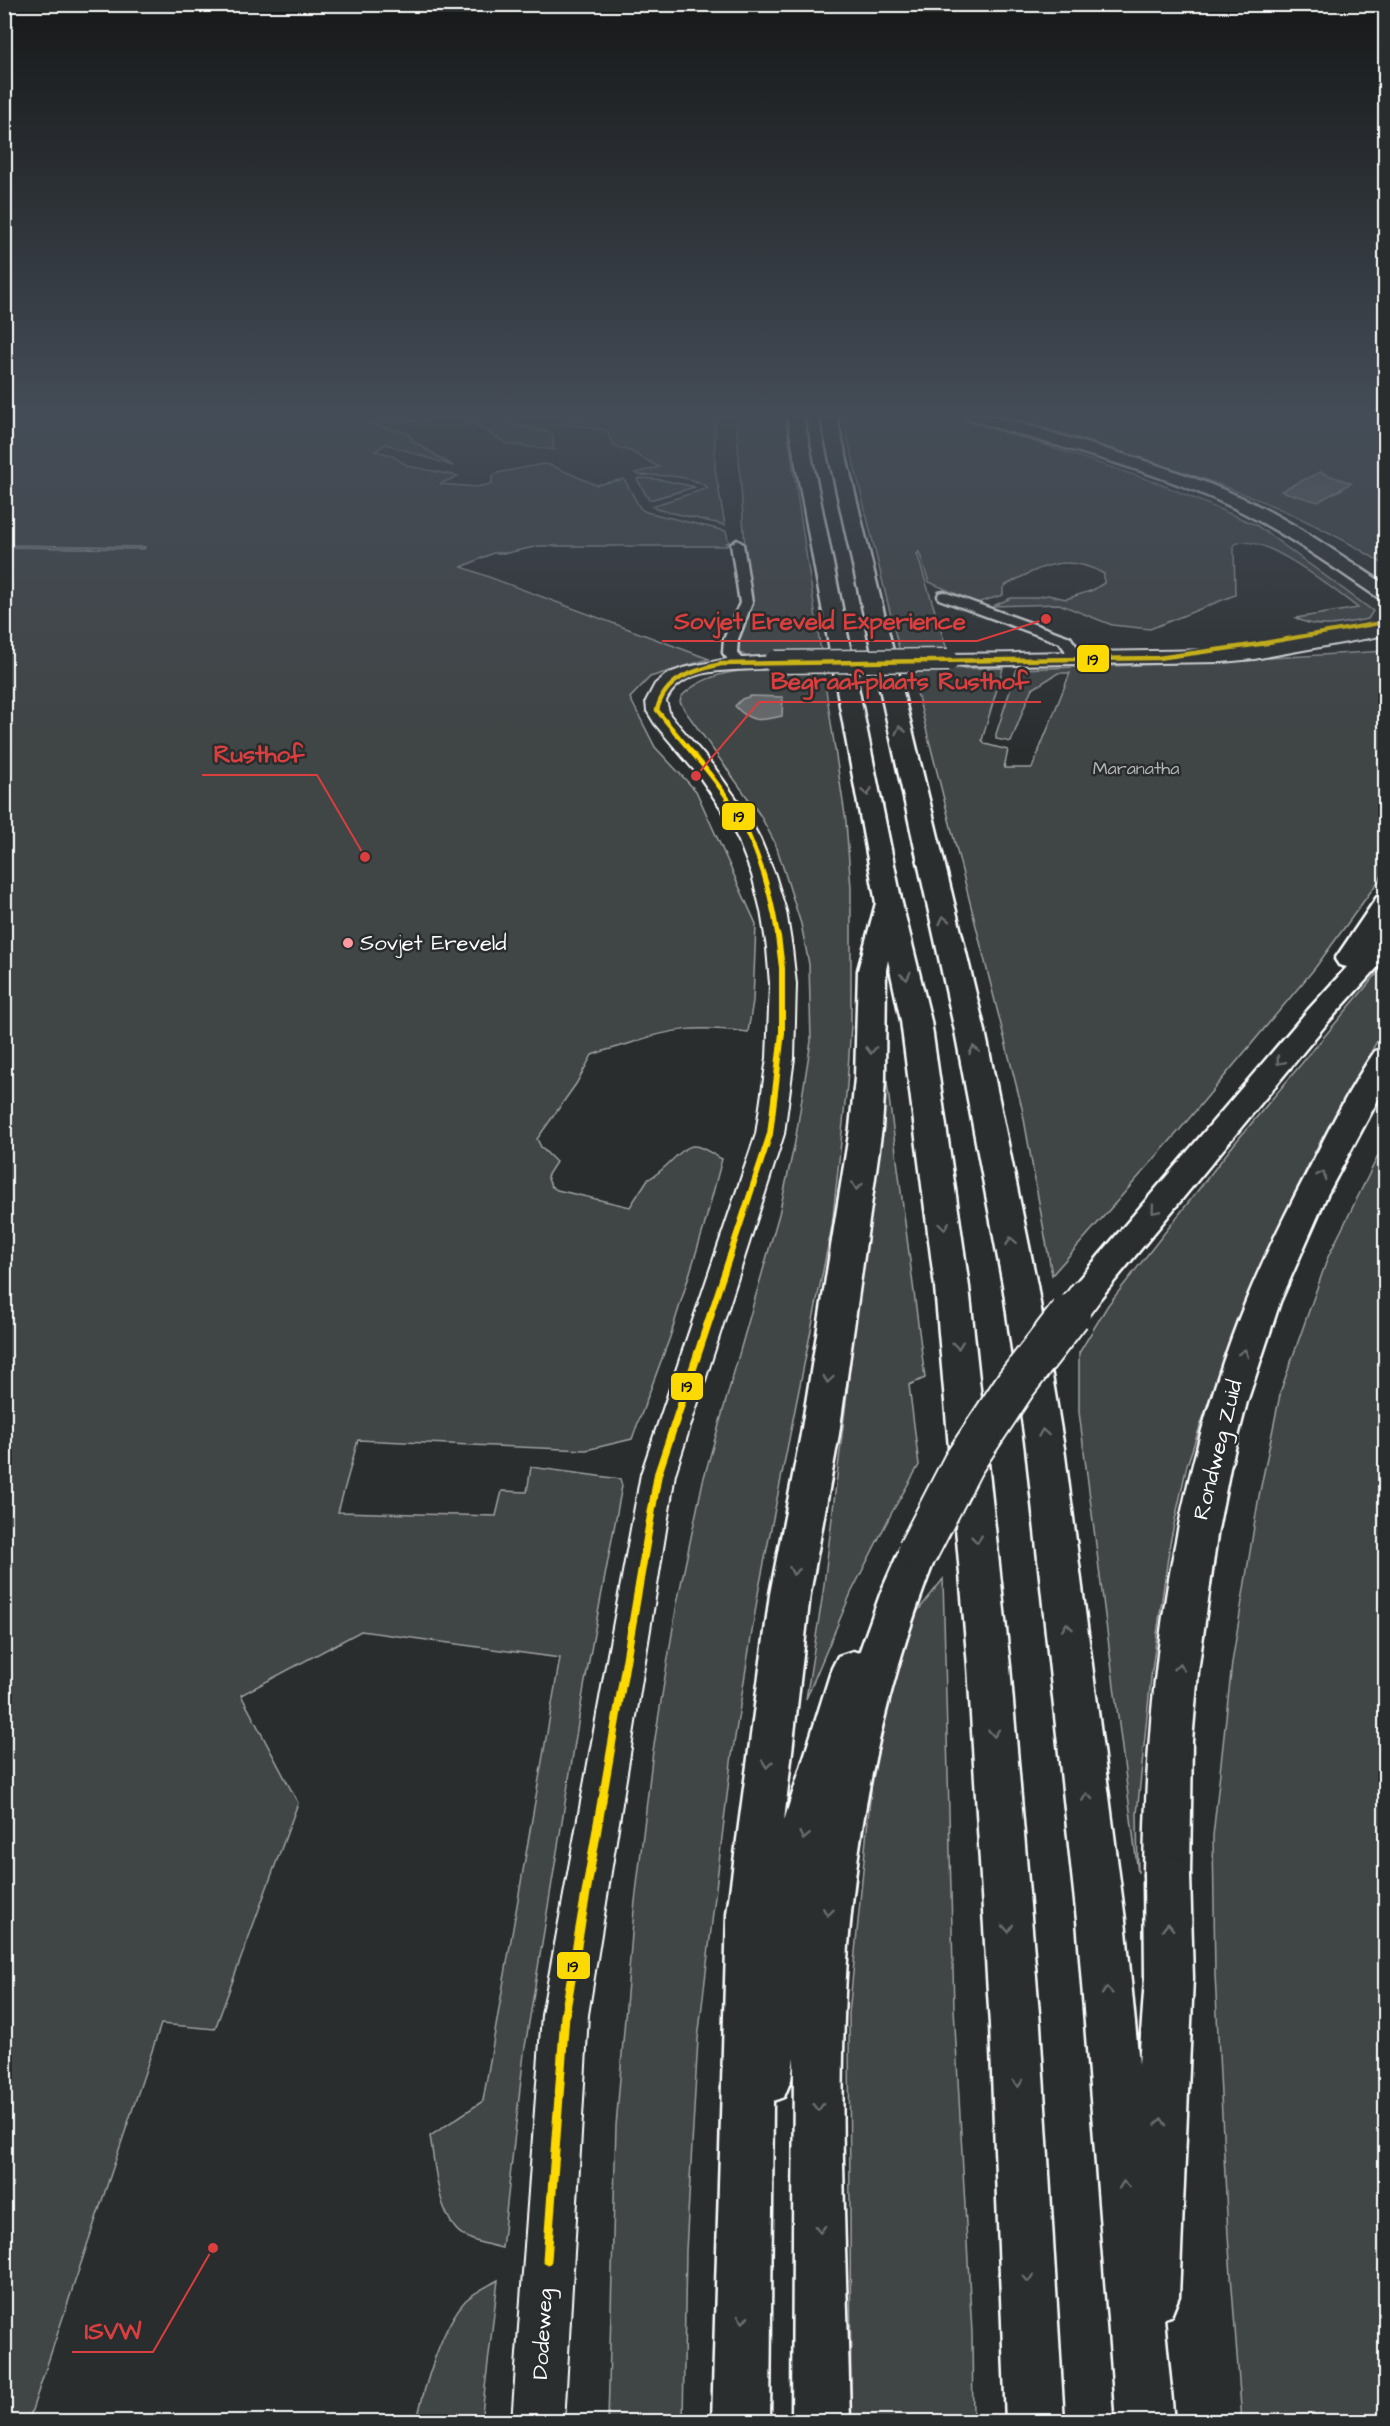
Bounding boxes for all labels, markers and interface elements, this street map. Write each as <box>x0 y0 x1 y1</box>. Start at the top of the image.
callout: Sovjet Ereveld Experience <box>662 599 977 641</box>
text: Sovjet Ereveld Experience <box>673 605 966 639</box>
line badge: 19 <box>1076 644 1110 673</box>
text: 19 <box>1087 649 1099 671</box>
callout: Begraafplaats Rusthof <box>759 660 1041 702</box>
text: Begraafplaats Rusthof <box>771 665 1030 700</box>
one-way arrow <box>894 725 907 735</box>
callout: Rusthof <box>202 733 317 775</box>
text: Rusthof <box>214 738 305 772</box>
park label: Maranatha <box>1093 756 1179 781</box>
one-way arrow <box>860 787 873 797</box>
line badge: 19 <box>721 802 756 831</box>
text: 19 <box>733 806 745 828</box>
one-way arrow <box>939 915 952 925</box>
place label: Sovjet Ereveld <box>360 928 507 959</box>
marker: Sovjet Ereveld <box>341 936 355 950</box>
one-way arrow <box>899 971 912 981</box>
one-way arrow <box>864 1045 877 1054</box>
one-way arrow <box>968 1045 981 1055</box>
one-way arrow <box>1277 1054 1288 1065</box>
one-way arrow <box>1314 1170 1326 1181</box>
one-way arrow <box>851 1181 863 1191</box>
one-way arrow <box>1152 1203 1163 1214</box>
one-way arrow <box>937 1221 949 1231</box>
one-way arrow <box>1005 1236 1018 1246</box>
one-way arrow <box>951 1341 964 1350</box>
one-way arrow <box>1237 1348 1249 1359</box>
line badge: 19 <box>670 1372 704 1401</box>
one-way arrow <box>823 1374 835 1384</box>
text: 19 <box>681 1376 693 1398</box>
street label: Rondweg Zuid <box>1186 1377 1251 1523</box>
one-way arrow <box>1037 1429 1049 1438</box>
one-way arrow <box>970 1535 983 1544</box>
one-way arrow <box>788 1566 801 1576</box>
one-way arrow <box>1061 1622 1073 1631</box>
one-way arrow <box>1172 1662 1184 1671</box>
one-way arrow <box>987 1729 1000 1738</box>
one-way arrow <box>762 1760 774 1769</box>
one-way arrow <box>1081 1793 1093 1802</box>
one-way arrow <box>798 1830 811 1840</box>
one-way arrow <box>823 1908 835 1917</box>
one-way arrow <box>1162 1922 1174 1931</box>
one-way arrow <box>1001 1923 1014 1933</box>
line badge: 19 <box>556 1951 591 1980</box>
text: 19 <box>567 1956 579 1978</box>
one-way arrow <box>1101 1987 1114 1996</box>
one-way arrow <box>1011 2079 1024 2088</box>
one-way arrow <box>812 2102 824 2111</box>
one-way arrow <box>1154 2117 1167 2126</box>
one-way arrow <box>1118 2181 1131 2190</box>
one-way arrow <box>814 2225 826 2234</box>
one-way arrow <box>1021 2274 1034 2283</box>
street label: Dodeweg <box>525 2288 562 2380</box>
callout: ISVW <box>72 2310 153 2352</box>
text: ISVW <box>85 2315 142 2349</box>
one-way arrow <box>737 2315 749 2324</box>

